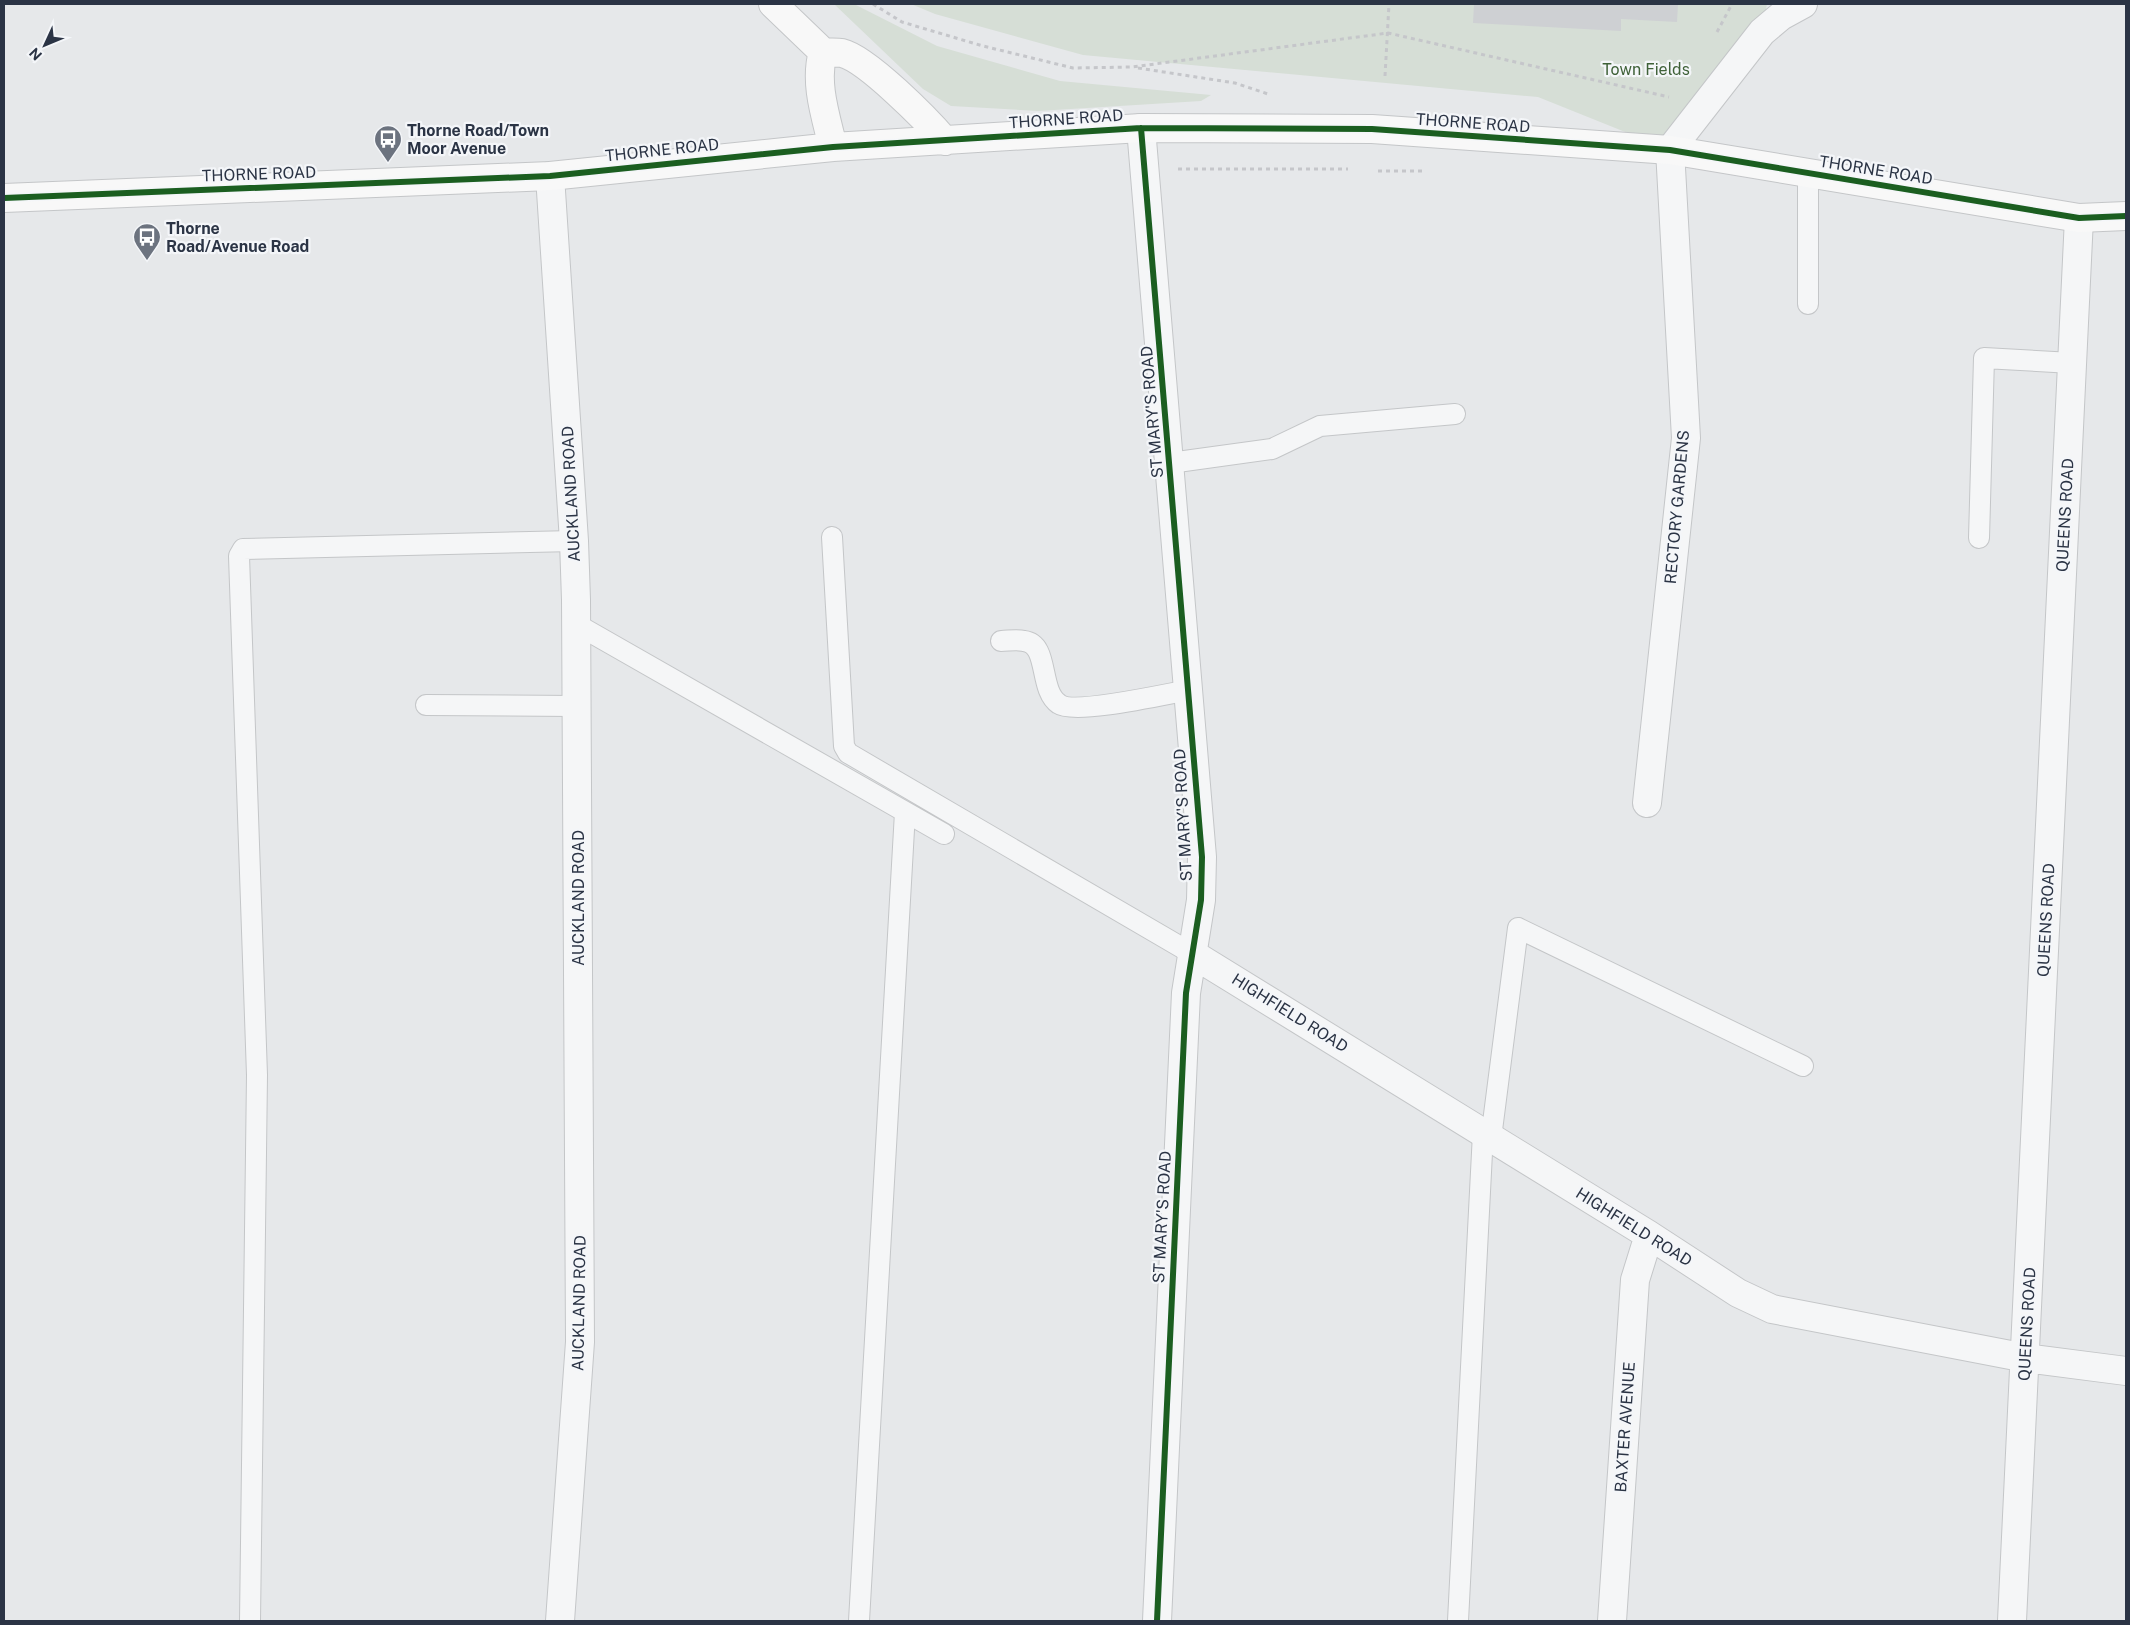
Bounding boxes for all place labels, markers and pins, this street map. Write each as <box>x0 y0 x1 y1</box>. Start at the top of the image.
place label: Thorne Road/Town Moor Avenue <box>407 121 549 158</box>
bus stop icon: Thorne Road/Town Moor Avenue <box>373 124 403 163</box>
place label: Thorne Road/Avenue Road <box>166 219 309 256</box>
bus stop icon: Thorne Road/Avenue Road <box>132 222 162 261</box>

